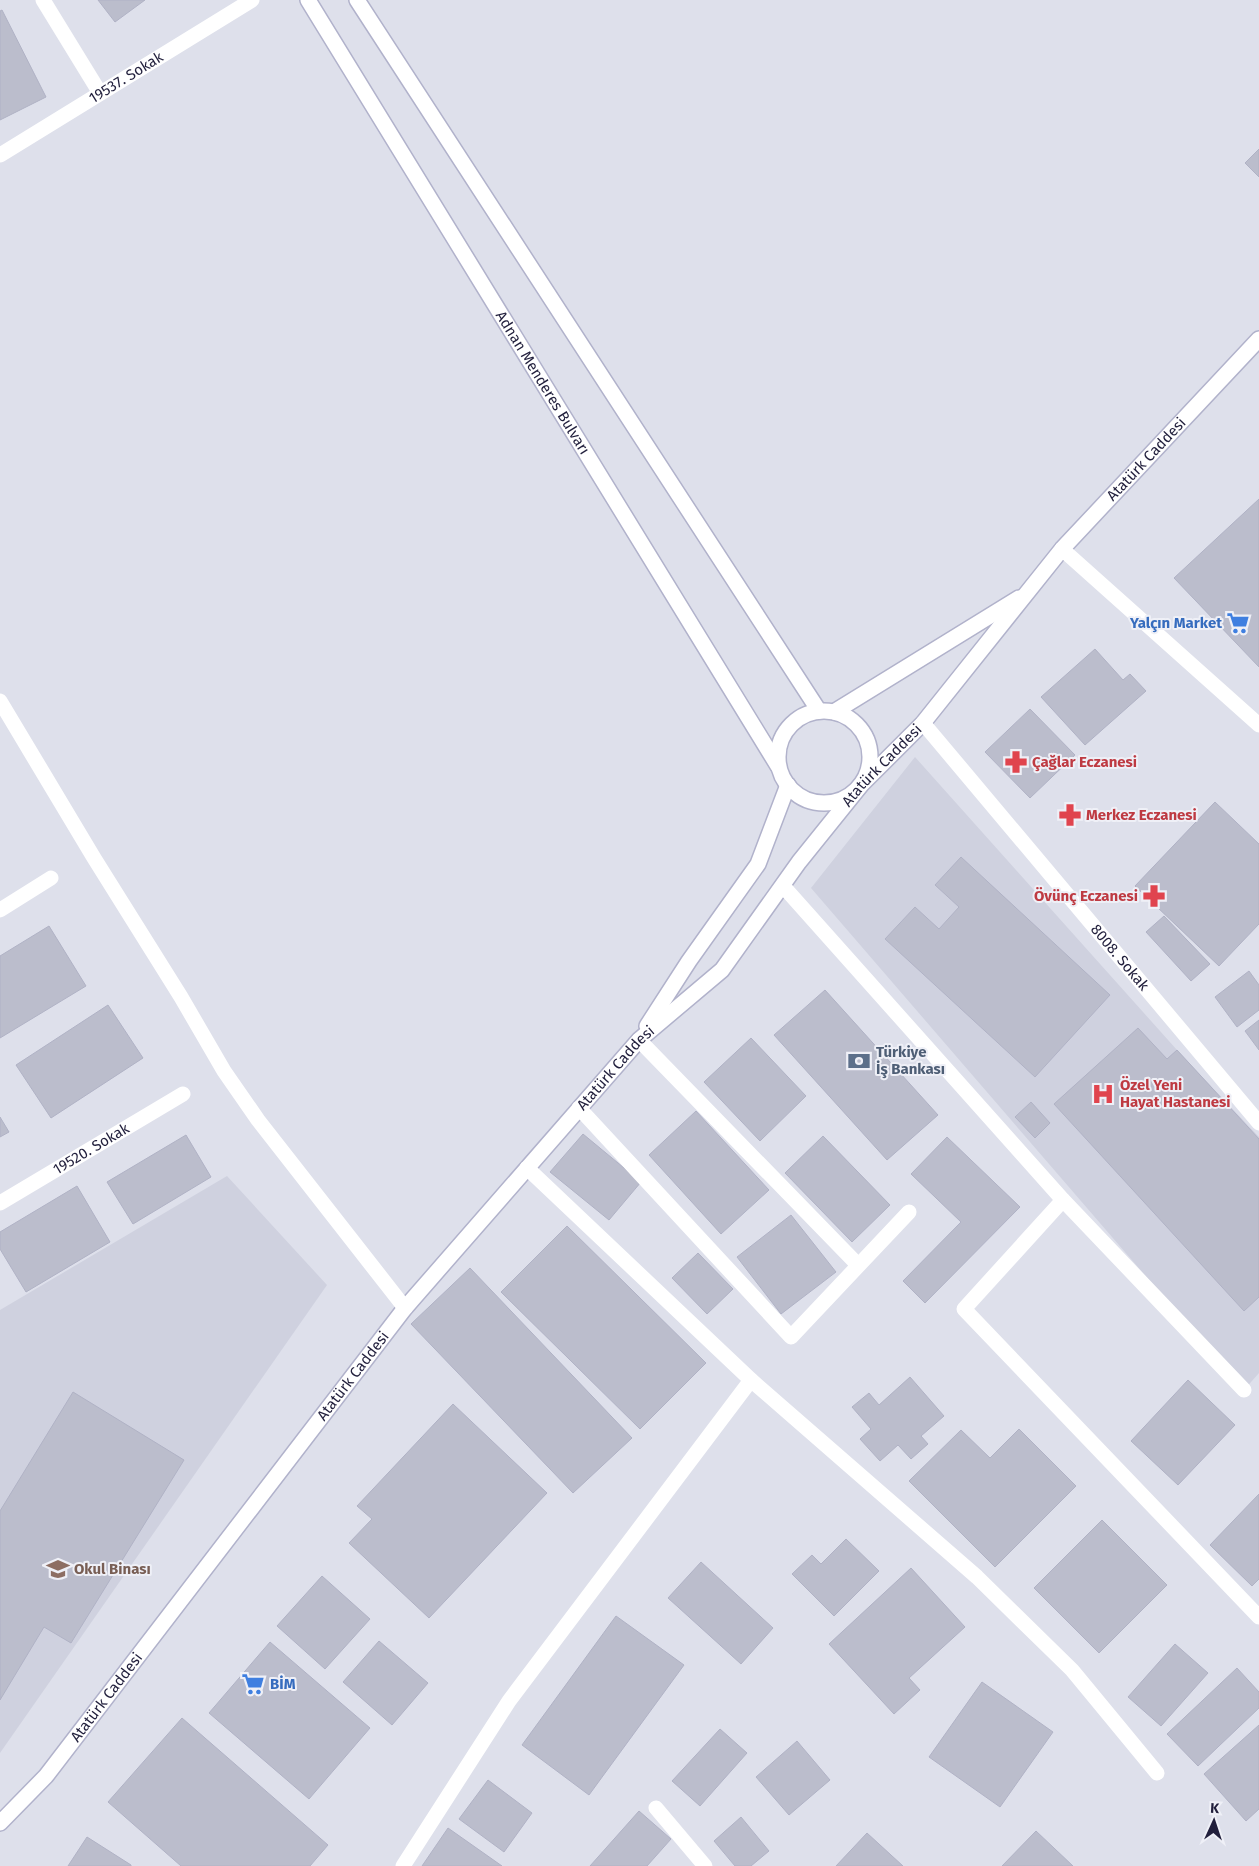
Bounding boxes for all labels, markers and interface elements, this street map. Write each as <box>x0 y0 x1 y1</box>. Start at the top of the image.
street label: 19537. Sokak <box>86 48 167 107</box>
street label: Adnan Menderes Bulvarı <box>492 308 594 458</box>
street label: Atatürk Caddesi <box>1103 414 1190 505</box>
supermarket icon: Yalçın Market <box>1225 610 1251 636</box>
place label: Yalçın Market <box>1129 614 1222 633</box>
street label: Atatürk Caddesi <box>838 720 926 810</box>
pharmacy icon: Çağlar Eczanesi <box>1003 749 1029 775</box>
place label: Çağlar Eczanesi <box>1032 753 1137 772</box>
pharmacy icon: Merkez Eczanesi <box>1057 802 1083 828</box>
place label: Merkez Eczanesi <box>1086 806 1197 824</box>
pharmacy icon: Övünç Eczanesi <box>1141 883 1167 909</box>
place label: Övünç Eczanesi <box>1034 887 1138 906</box>
street label: 8008. Sokak <box>1087 920 1153 994</box>
street label: Atatürk Caddesi <box>573 1022 658 1114</box>
place label: Türkiye İş Bankası <box>876 1043 945 1079</box>
bank icon: Türkiye İş Bankası <box>846 1048 872 1074</box>
place label: Özel Yeni Hayat Hastanesi <box>1120 1076 1231 1111</box>
hospital icon: Özel Yeni Hayat Hastanesi <box>1090 1081 1116 1107</box>
street label: 19520. Sokak <box>50 1119 133 1178</box>
street label: Atatürk Caddesi <box>313 1328 393 1424</box>
school or university icon: Okul Binası <box>45 1556 71 1582</box>
place label: Okul Binası <box>74 1560 151 1578</box>
street label: Atatürk Caddesi <box>67 1649 146 1745</box>
supermarket icon: BİM <box>240 1671 266 1697</box>
place label: BİM <box>270 1675 296 1693</box>
north arrow <box>1189 1796 1239 1846</box>
text: K <box>1210 1800 1221 1817</box>

